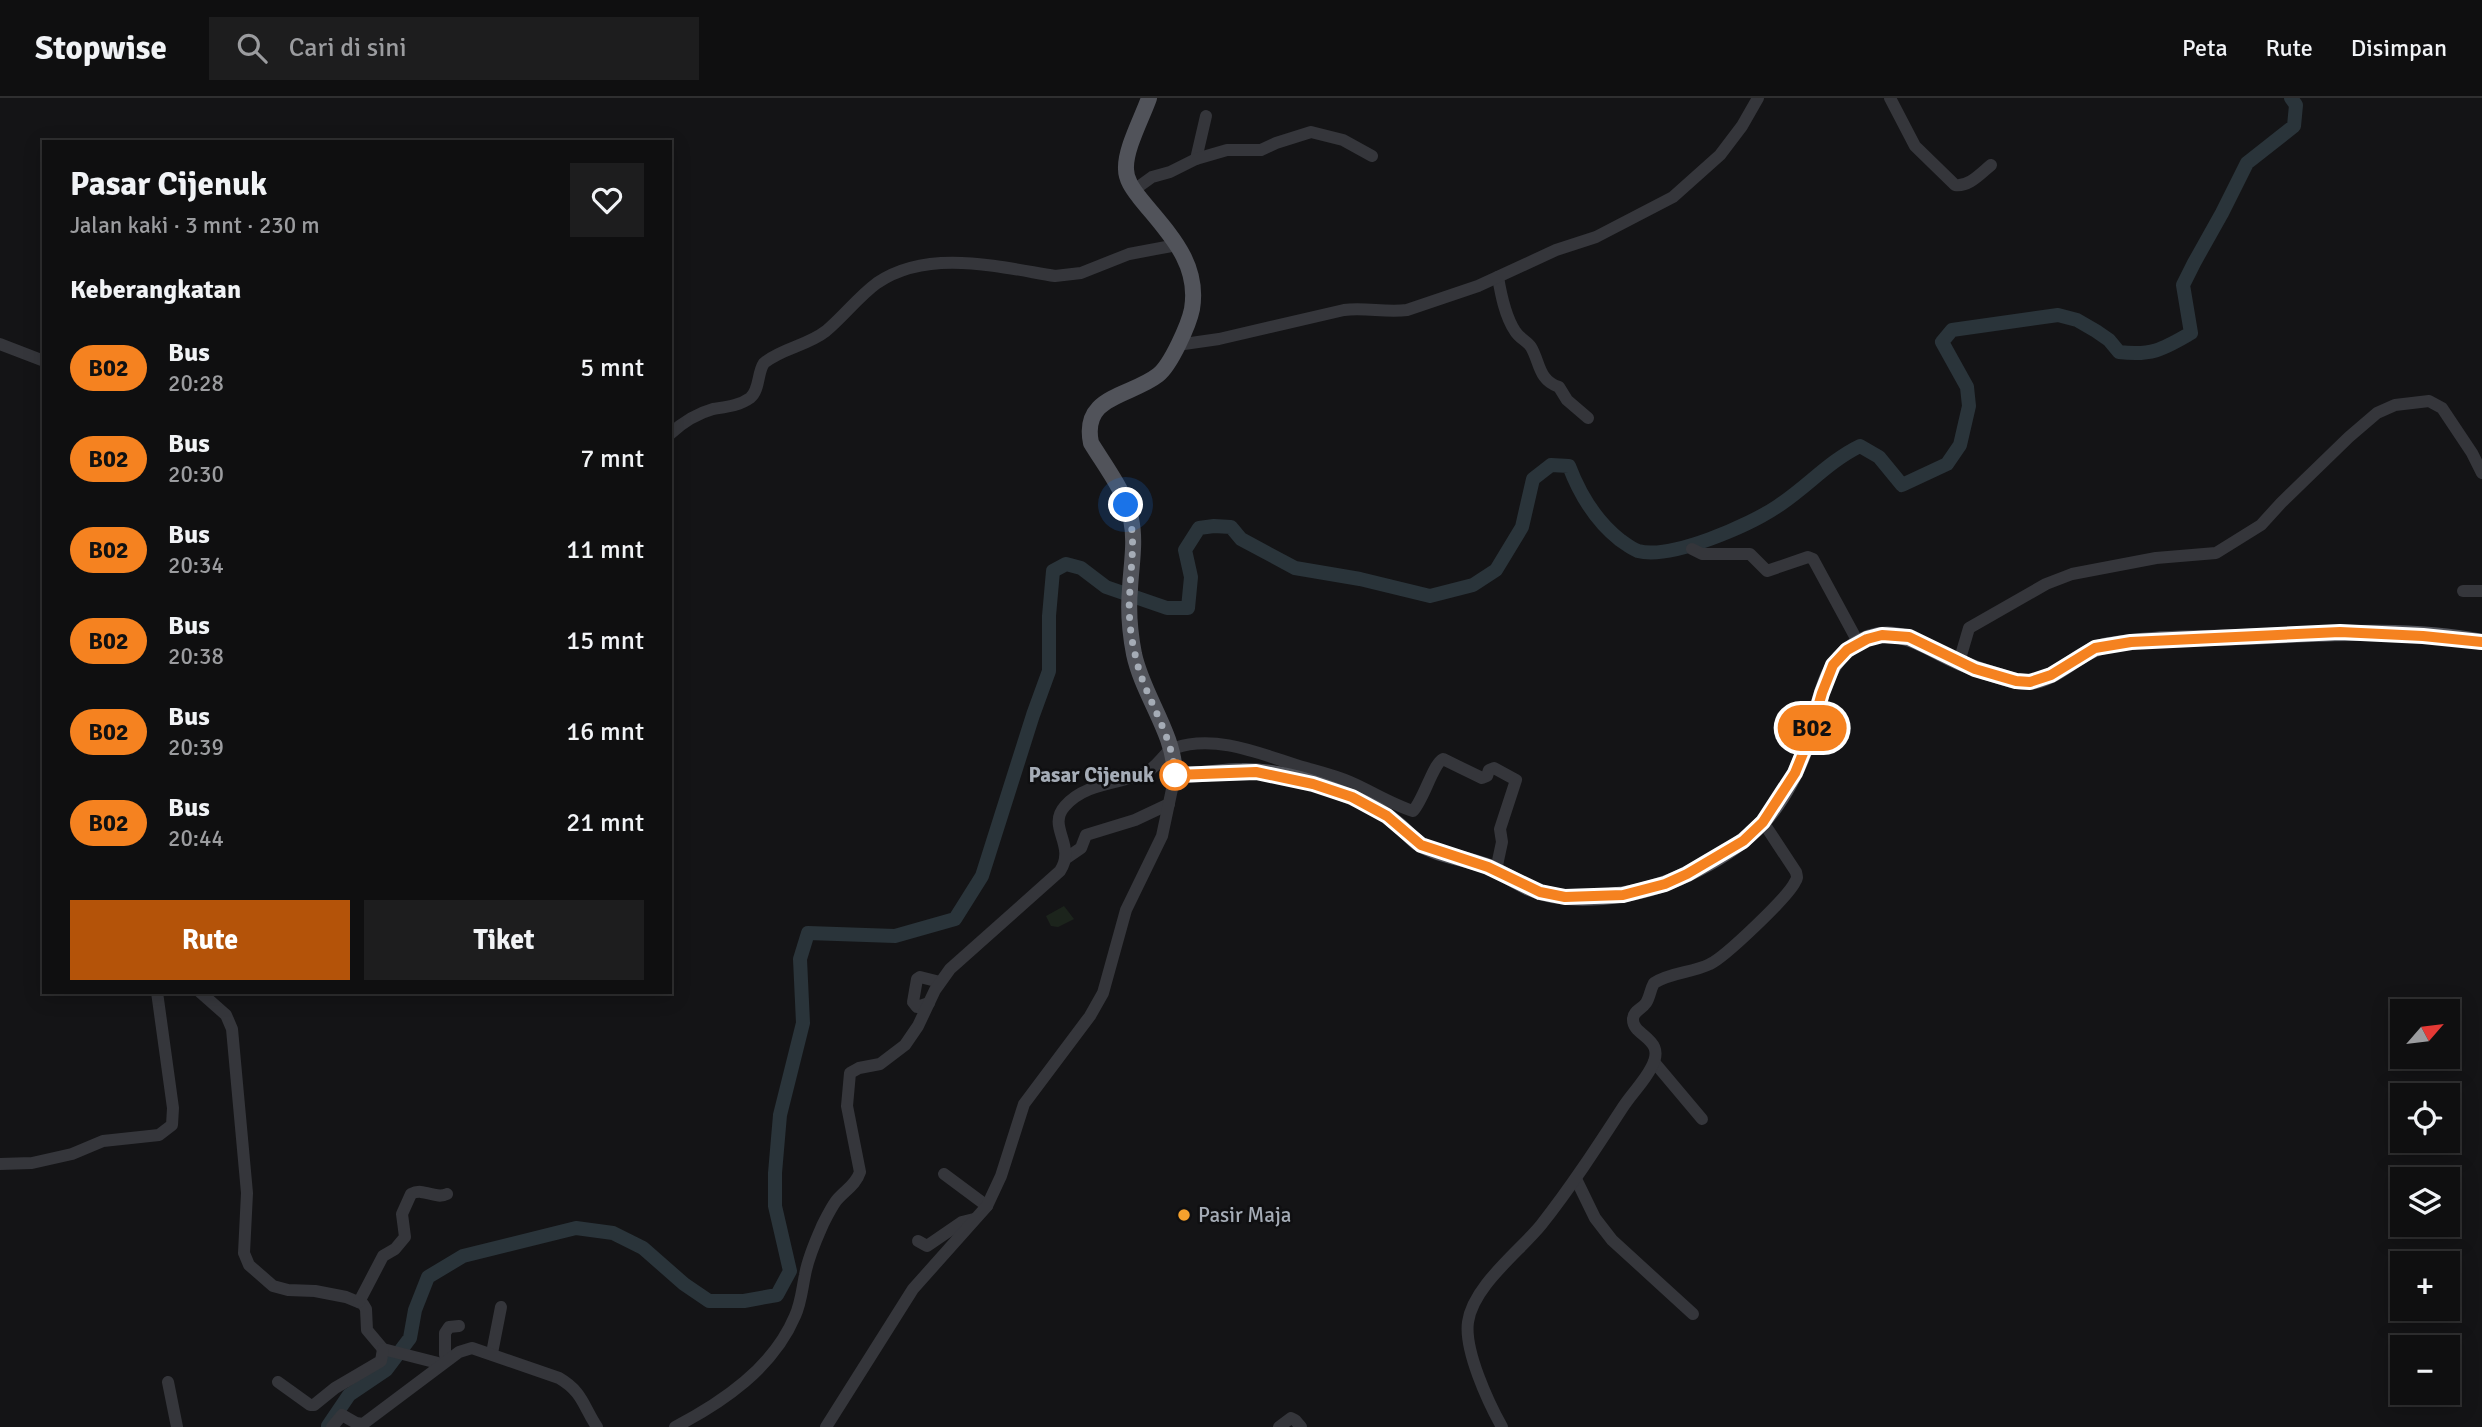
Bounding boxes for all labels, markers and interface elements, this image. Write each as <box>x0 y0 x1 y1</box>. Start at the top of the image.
search box <box>209 17 699 80</box>
text: Stopwise <box>35 28 167 69</box>
icon: search <box>233 29 271 67</box>
text: Cari di sini <box>289 32 407 64</box>
text: Peta <box>2182 33 2228 63</box>
text: Rute <box>2266 33 2313 63</box>
text: Disimpan <box>2351 33 2447 63</box>
button: heart <box>570 163 644 237</box>
text: Pasar Cijenuk <box>70 164 267 205</box>
text: Jalan kaki · 3 mnt · 230 m <box>70 211 320 240</box>
text: Keberangkatan <box>70 274 241 306</box>
text: Bus <box>168 337 210 369</box>
text: 5 mnt <box>580 352 644 384</box>
text: B02 <box>88 353 129 383</box>
text: 20:28 <box>168 369 224 398</box>
text: Bus <box>168 428 210 460</box>
text: 7 mnt <box>580 443 644 475</box>
text: B02 <box>88 444 129 474</box>
text: 20:30 <box>168 460 224 489</box>
your location <box>1108 487 1143 522</box>
text: Bus <box>168 519 210 551</box>
text: 11 mnt <box>566 534 644 566</box>
text: B02 <box>88 535 129 565</box>
text: 20:34 <box>168 551 224 580</box>
text: Bus <box>168 610 210 642</box>
text: 15 mnt <box>566 625 644 657</box>
text: B02 <box>88 626 129 656</box>
text: 20:38 <box>168 642 224 671</box>
text: Bus <box>168 701 210 733</box>
line badge: B02 <box>1772 705 1852 751</box>
text: B02 <box>1792 713 1832 743</box>
text: 16 mnt <box>566 716 644 748</box>
text: B02 <box>88 717 129 747</box>
text: 20:39 <box>168 733 224 762</box>
marker: Pasar Cijenuk <box>1160 760 1190 790</box>
place label: Pasar Cijenuk <box>1028 762 1154 788</box>
text: Bus <box>168 792 210 824</box>
text: 21 mnt <box>566 807 644 839</box>
text: B02 <box>88 808 129 838</box>
text: 20:44 <box>168 824 224 853</box>
button: Rute <box>70 900 350 980</box>
button: Tiket <box>364 900 644 980</box>
north arrow <box>2390 999 2460 1069</box>
map controls <box>2390 999 2460 1405</box>
button: locate <box>2390 1083 2460 1153</box>
button: layers <box>2390 1167 2460 1237</box>
place label: Pasir Maja <box>1198 1202 1292 1228</box>
marker: Pasir Maja <box>1176 1207 1192 1223</box>
button: + <box>2390 1251 2460 1321</box>
button: − <box>2390 1335 2460 1405</box>

